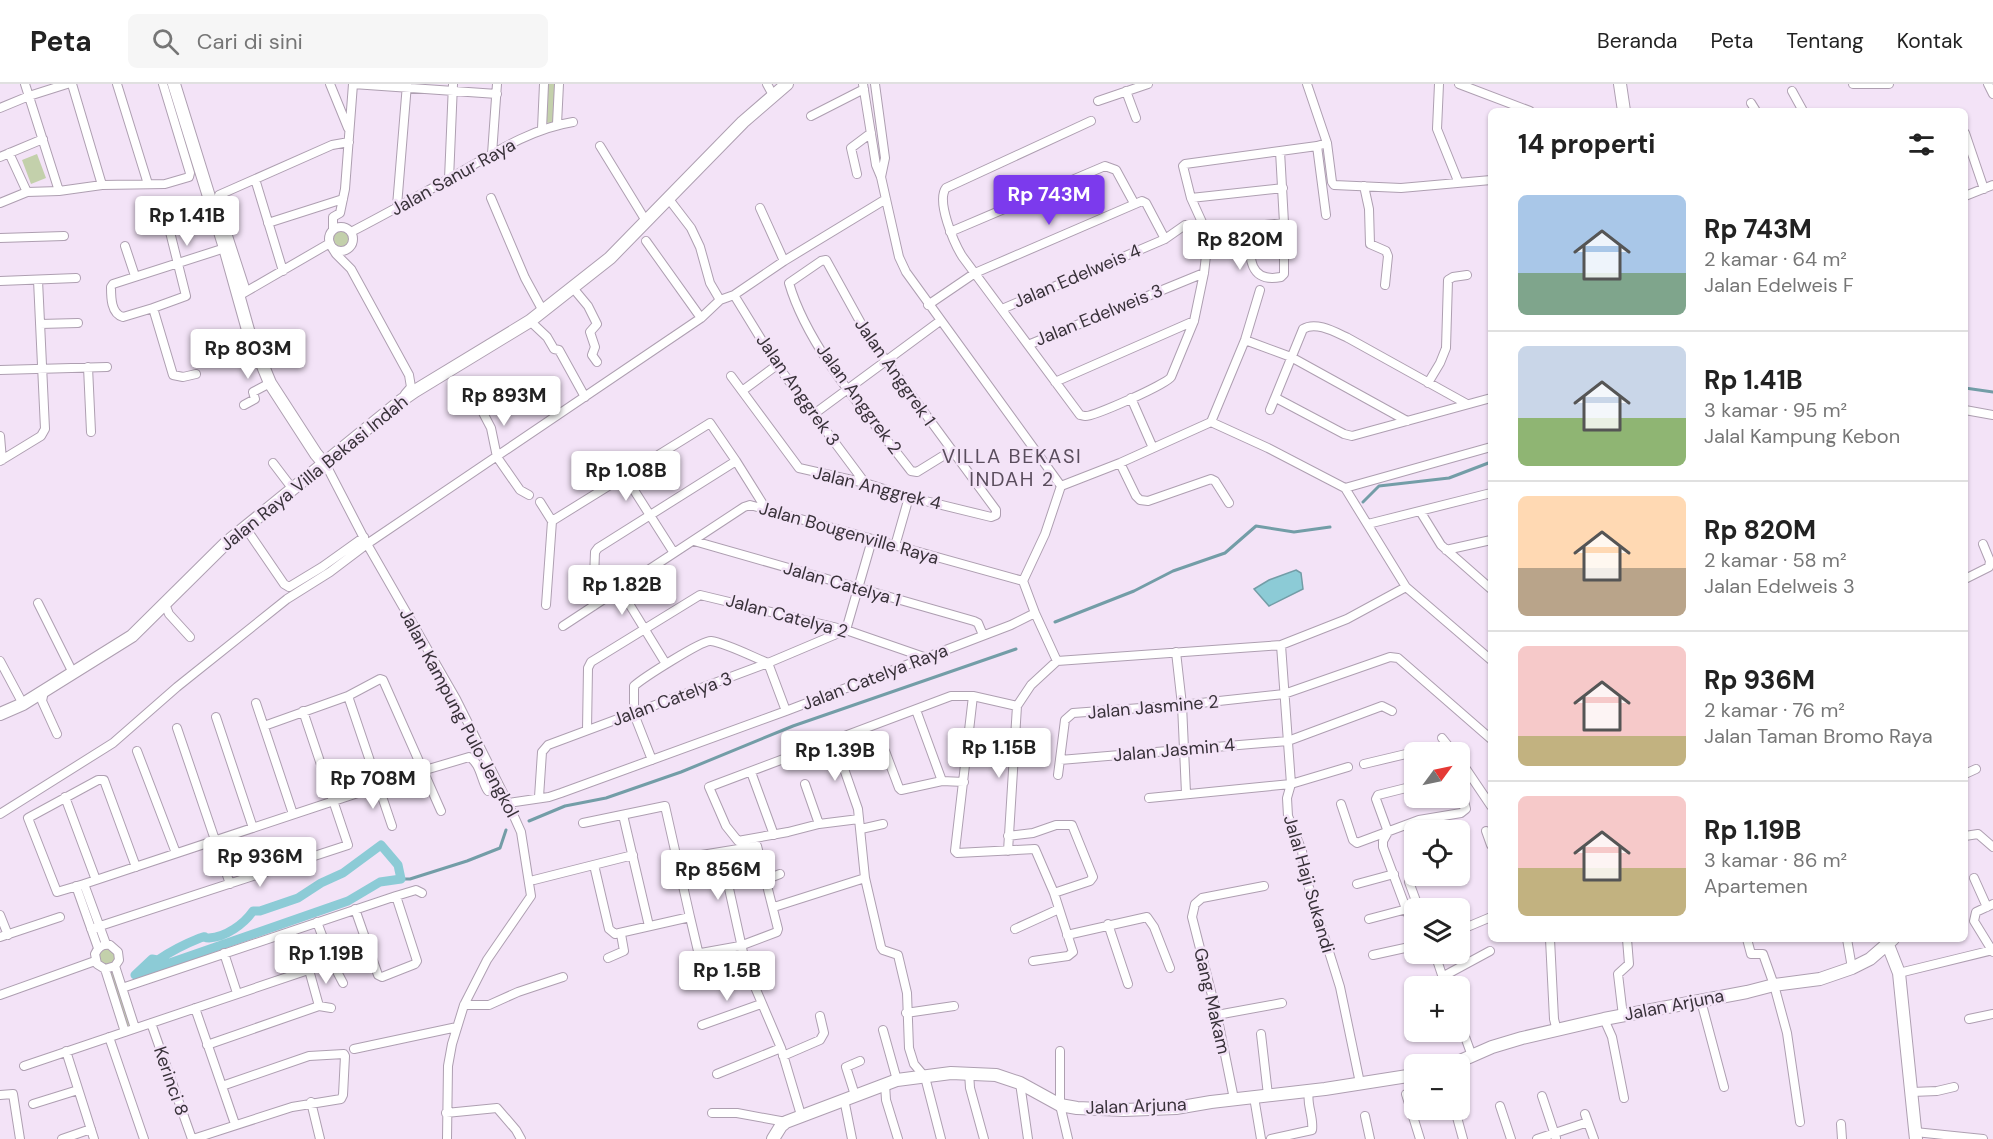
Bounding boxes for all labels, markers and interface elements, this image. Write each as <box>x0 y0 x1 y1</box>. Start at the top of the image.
search box <box>128 14 548 68</box>
text: Peta <box>30 23 92 60</box>
icon: search <box>149 25 182 58</box>
text: Cari di sini <box>197 27 303 56</box>
text: Beranda <box>1597 27 1678 55</box>
text: Peta <box>1711 27 1753 55</box>
text: Tentang <box>1786 27 1864 55</box>
text: Kontak <box>1897 27 1963 55</box>
text: 14 properti <box>1518 127 1656 161</box>
icon: filters <box>1905 128 1938 161</box>
street label: Jalan Sanur Raya <box>386 133 520 221</box>
pin: Rp 743M <box>994 175 1104 226</box>
text: Rp 743M <box>1008 181 1090 207</box>
pin: Rp 1.41B <box>125 196 249 247</box>
text: Rp 1.41B <box>149 202 225 228</box>
text: Rp 743M <box>1704 212 1812 246</box>
icon: home <box>1566 219 1638 291</box>
pin: Rp 820M <box>1185 220 1295 271</box>
text: Rp 820M <box>1197 226 1283 252</box>
street label: Jalan Edelweis 4 <box>1010 238 1144 314</box>
text: 2 kamar · 64 m² <box>1704 246 1847 272</box>
text: Jalan Edelweis F <box>1704 272 1854 298</box>
street label: Jalan Edelweis 3 <box>1032 278 1166 352</box>
street label: Jalan Anggrek 1 <box>849 313 941 431</box>
pin: Rp 803M <box>193 329 303 380</box>
street label: Jalan Anggrek 3 <box>751 329 845 451</box>
text: Rp 803M <box>205 335 291 361</box>
street label: Jalan Anggrek 2 <box>811 339 907 459</box>
text: Rp 1.41B <box>1704 363 1803 397</box>
icon: home <box>1566 370 1638 442</box>
pin: Rp 893M <box>449 376 559 427</box>
text: Rp 893M <box>462 382 546 408</box>
street label: Jalan Raya Villa Bekasi Indah <box>215 390 413 556</box>
text: 3 kamar · 95 m² <box>1704 397 1847 423</box>
text: Jalal Kampung Kebon <box>1704 423 1900 449</box>
district label: VILLA BEKASI INDAH 2 <box>942 443 1082 492</box>
pin: Rp 1.08B <box>564 451 688 502</box>
text: Rp 1.08B <box>585 457 667 483</box>
street label: Jalan Anggrek 4 <box>810 460 944 516</box>
street label: Jalan Bougenville Raya <box>756 496 942 570</box>
text: Rp 820M <box>1704 513 1816 547</box>
icon: home <box>1566 520 1638 592</box>
text: 2 kamar · 58 m² <box>1704 547 1847 573</box>
street label: Jalan Catelya 1 <box>781 556 903 612</box>
pin: Rp 1.82B <box>560 565 684 616</box>
text: Rp 1.82B <box>582 571 662 597</box>
text: Jalan Edelweis 3 <box>1704 573 1855 599</box>
street label: Jalan Catelya 2 <box>723 588 851 644</box>
street label: Jalan Kampung Pulo Jengkol <box>394 604 524 822</box>
street label: Jalan Catelya Raya <box>799 638 951 716</box>
text: Rp 936M <box>1704 663 1815 697</box>
street label: Jalan Catelya 3 <box>609 666 735 732</box>
icon: home <box>1566 670 1638 742</box>
street label: Jalan Jasmine 2 <box>1086 689 1220 725</box>
text: 2 kamar · 76 m² <box>1704 697 1845 723</box>
text: Jalan Taman Bromo Raya <box>1704 723 1933 749</box>
pin: Rp 1.15B <box>937 728 1061 779</box>
pin: Rp 1.39B <box>773 731 897 782</box>
street label: Jalan Jasmin 4 <box>1112 733 1236 767</box>
text: Rp 1.15B <box>962 734 1036 760</box>
text: Rp 1.39B <box>795 737 875 763</box>
north arrow <box>1404 742 1470 808</box>
map controls <box>1404 742 1470 1120</box>
pin: Rp 708M <box>318 759 428 810</box>
text: Rp 708M <box>330 765 416 791</box>
street label: Jalal Haji Sukandi <box>1278 812 1340 956</box>
text: Rp 1.19B <box>1704 813 1801 847</box>
button: locate <box>1404 820 1470 886</box>
icon: home <box>1566 820 1638 892</box>
pin: Rp 936M <box>205 837 315 888</box>
text: Rp 936M <box>217 843 303 869</box>
text: 3 kamar · 86 m² <box>1704 847 1847 873</box>
pin: Rp 856M <box>663 850 773 901</box>
text: Rp 856M <box>675 856 761 882</box>
text: Apartemen <box>1704 873 1808 899</box>
button: layers <box>1404 898 1470 964</box>
pin: Rp 1.19B <box>264 934 388 985</box>
text: Rp 1.19B <box>289 940 363 966</box>
street label: Gang Makam <box>1188 946 1236 1056</box>
pin: Rp 1.5B <box>672 951 782 1002</box>
text: Rp 1.5B <box>693 957 761 983</box>
button: + <box>1404 976 1470 1042</box>
street label: Jalan Arjuna <box>1622 984 1726 1026</box>
street label: Kerinci 8 <box>148 1043 194 1119</box>
button: − <box>1404 1054 1470 1120</box>
street label: Jalan Arjuna <box>1085 1092 1187 1120</box>

